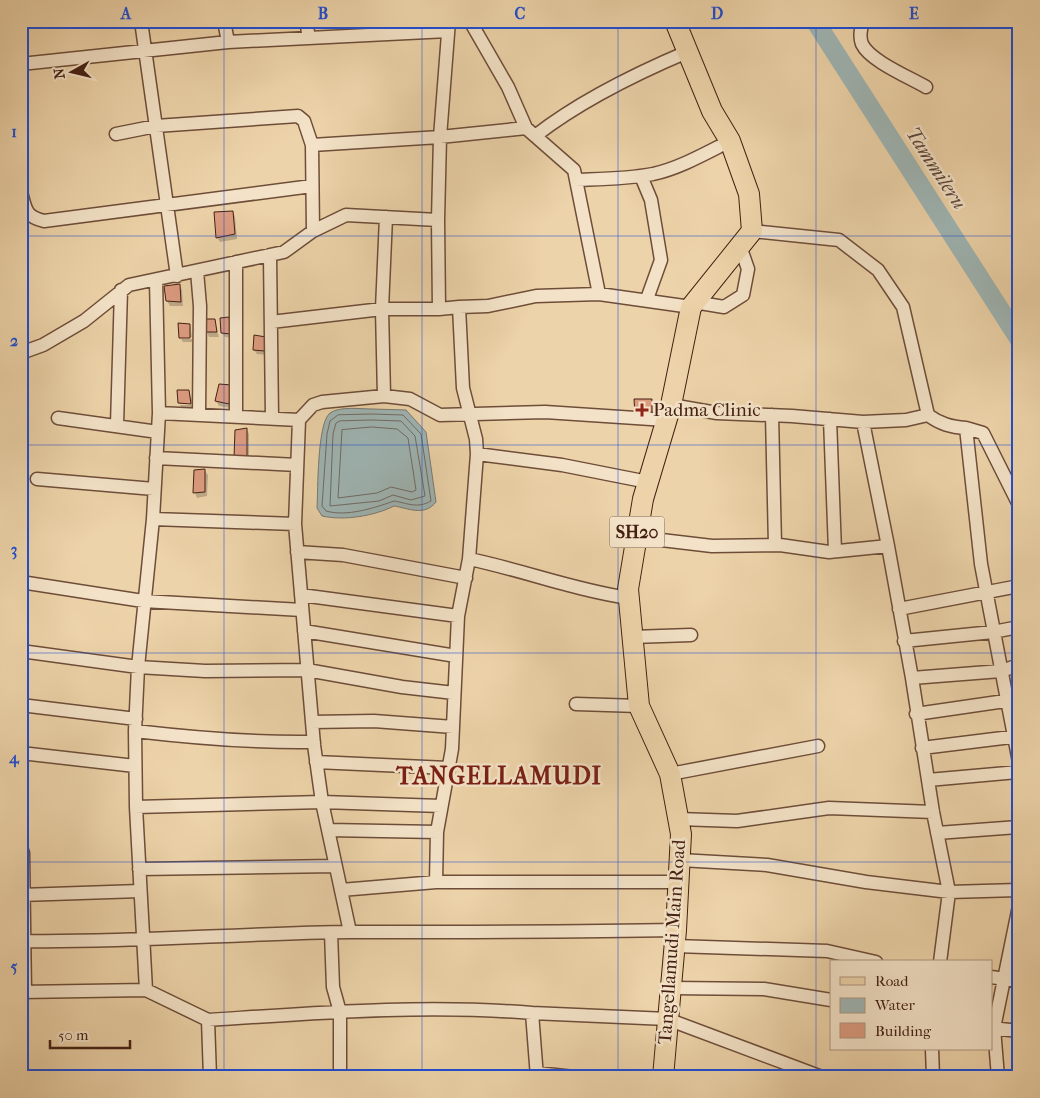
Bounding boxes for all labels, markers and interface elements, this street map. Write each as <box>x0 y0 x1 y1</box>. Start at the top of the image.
text: A <box>120 4 132 23</box>
text: B <box>318 4 328 23</box>
text: C <box>515 4 526 23</box>
text: D <box>711 4 723 23</box>
text: E <box>909 4 919 23</box>
north arrow <box>48 48 98 98</box>
text: N <box>50 67 69 80</box>
text: 1 <box>11 122 17 141</box>
water label: Tammileru <box>901 123 971 213</box>
text: 2 <box>10 331 18 350</box>
place label: Padma Clinic <box>653 399 761 421</box>
marker: Padma Clinic <box>635 403 649 417</box>
road number: SH20 <box>610 516 664 548</box>
text: 3 <box>11 540 17 560</box>
text: 4 <box>8 748 20 768</box>
district label: TANGELLAMUDI <box>395 762 602 790</box>
street label: Tangellamudi Main Road <box>654 838 690 1045</box>
text: 5 <box>11 957 18 976</box>
legend <box>830 960 992 1050</box>
text: Road <box>875 972 909 990</box>
text: Water <box>874 996 915 1014</box>
scale bar <box>50 1018 130 1050</box>
text: Building <box>875 1022 932 1040</box>
text: 50 m <box>58 1026 89 1044</box>

